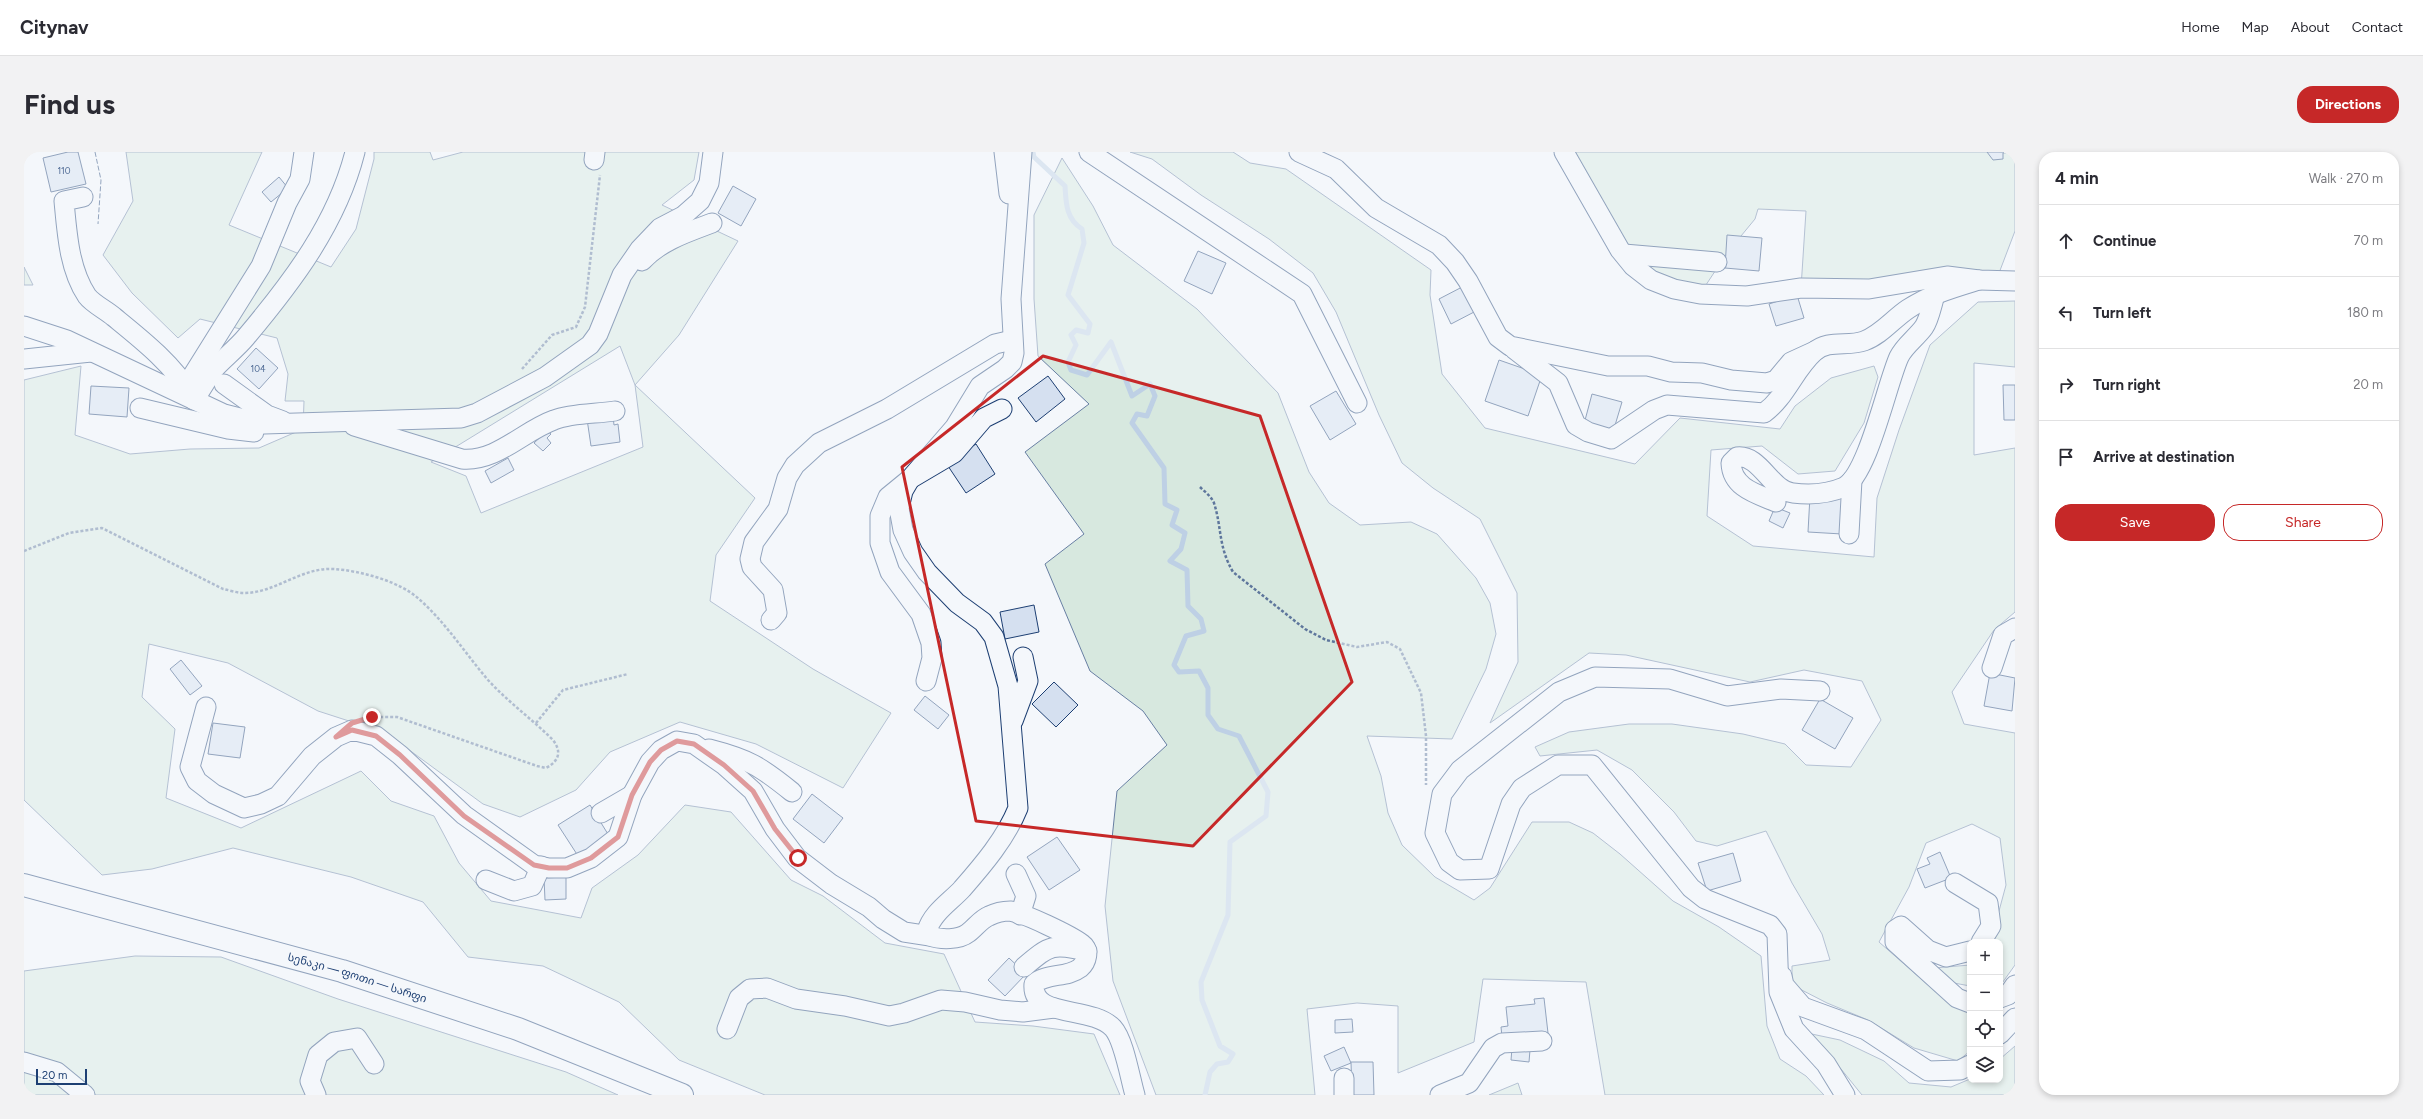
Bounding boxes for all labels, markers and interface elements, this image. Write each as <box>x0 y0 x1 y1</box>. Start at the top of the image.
text: Citynav <box>20 16 89 39</box>
text: Home <box>2181 19 2220 36</box>
text: Map <box>2242 19 2269 36</box>
text: About <box>2291 19 2330 36</box>
text: Contact <box>2352 19 2403 36</box>
button: Directions <box>2297 86 2399 123</box>
text: Find us <box>24 87 115 121</box>
house number: 110 <box>57 165 71 176</box>
text: 4 min <box>2055 168 2099 188</box>
text: Walk · 270 m <box>2309 171 2383 186</box>
icon: ahead <box>2055 230 2077 252</box>
text: Continue <box>2093 232 2156 250</box>
text: 70 m <box>2353 233 2383 248</box>
icon: left <box>2055 302 2077 324</box>
text: Turn left <box>2093 304 2151 322</box>
text: 180 m <box>2347 305 2383 320</box>
house number: 104 <box>250 363 266 374</box>
icon: right <box>2055 374 2077 396</box>
text: Turn right <box>2093 376 2161 394</box>
text: 20 m <box>2353 377 2383 392</box>
icon: arrive <box>2055 446 2077 468</box>
text: Arrive at destination <box>2093 448 2234 466</box>
button: Save <box>2055 504 2215 541</box>
button: Share <box>2223 504 2383 541</box>
route end <box>363 708 381 726</box>
route start <box>789 849 807 867</box>
map controls <box>1967 939 2003 1083</box>
button: + <box>1967 939 2003 975</box>
street label: სენაკი — ფოთი — სარფი <box>286 951 428 1005</box>
button: − <box>1967 975 2003 1011</box>
button: locate <box>1967 1011 2003 1047</box>
button: layers <box>1967 1047 2003 1083</box>
scale bar <box>36 1067 87 1086</box>
text: 20 m <box>42 1069 67 1082</box>

